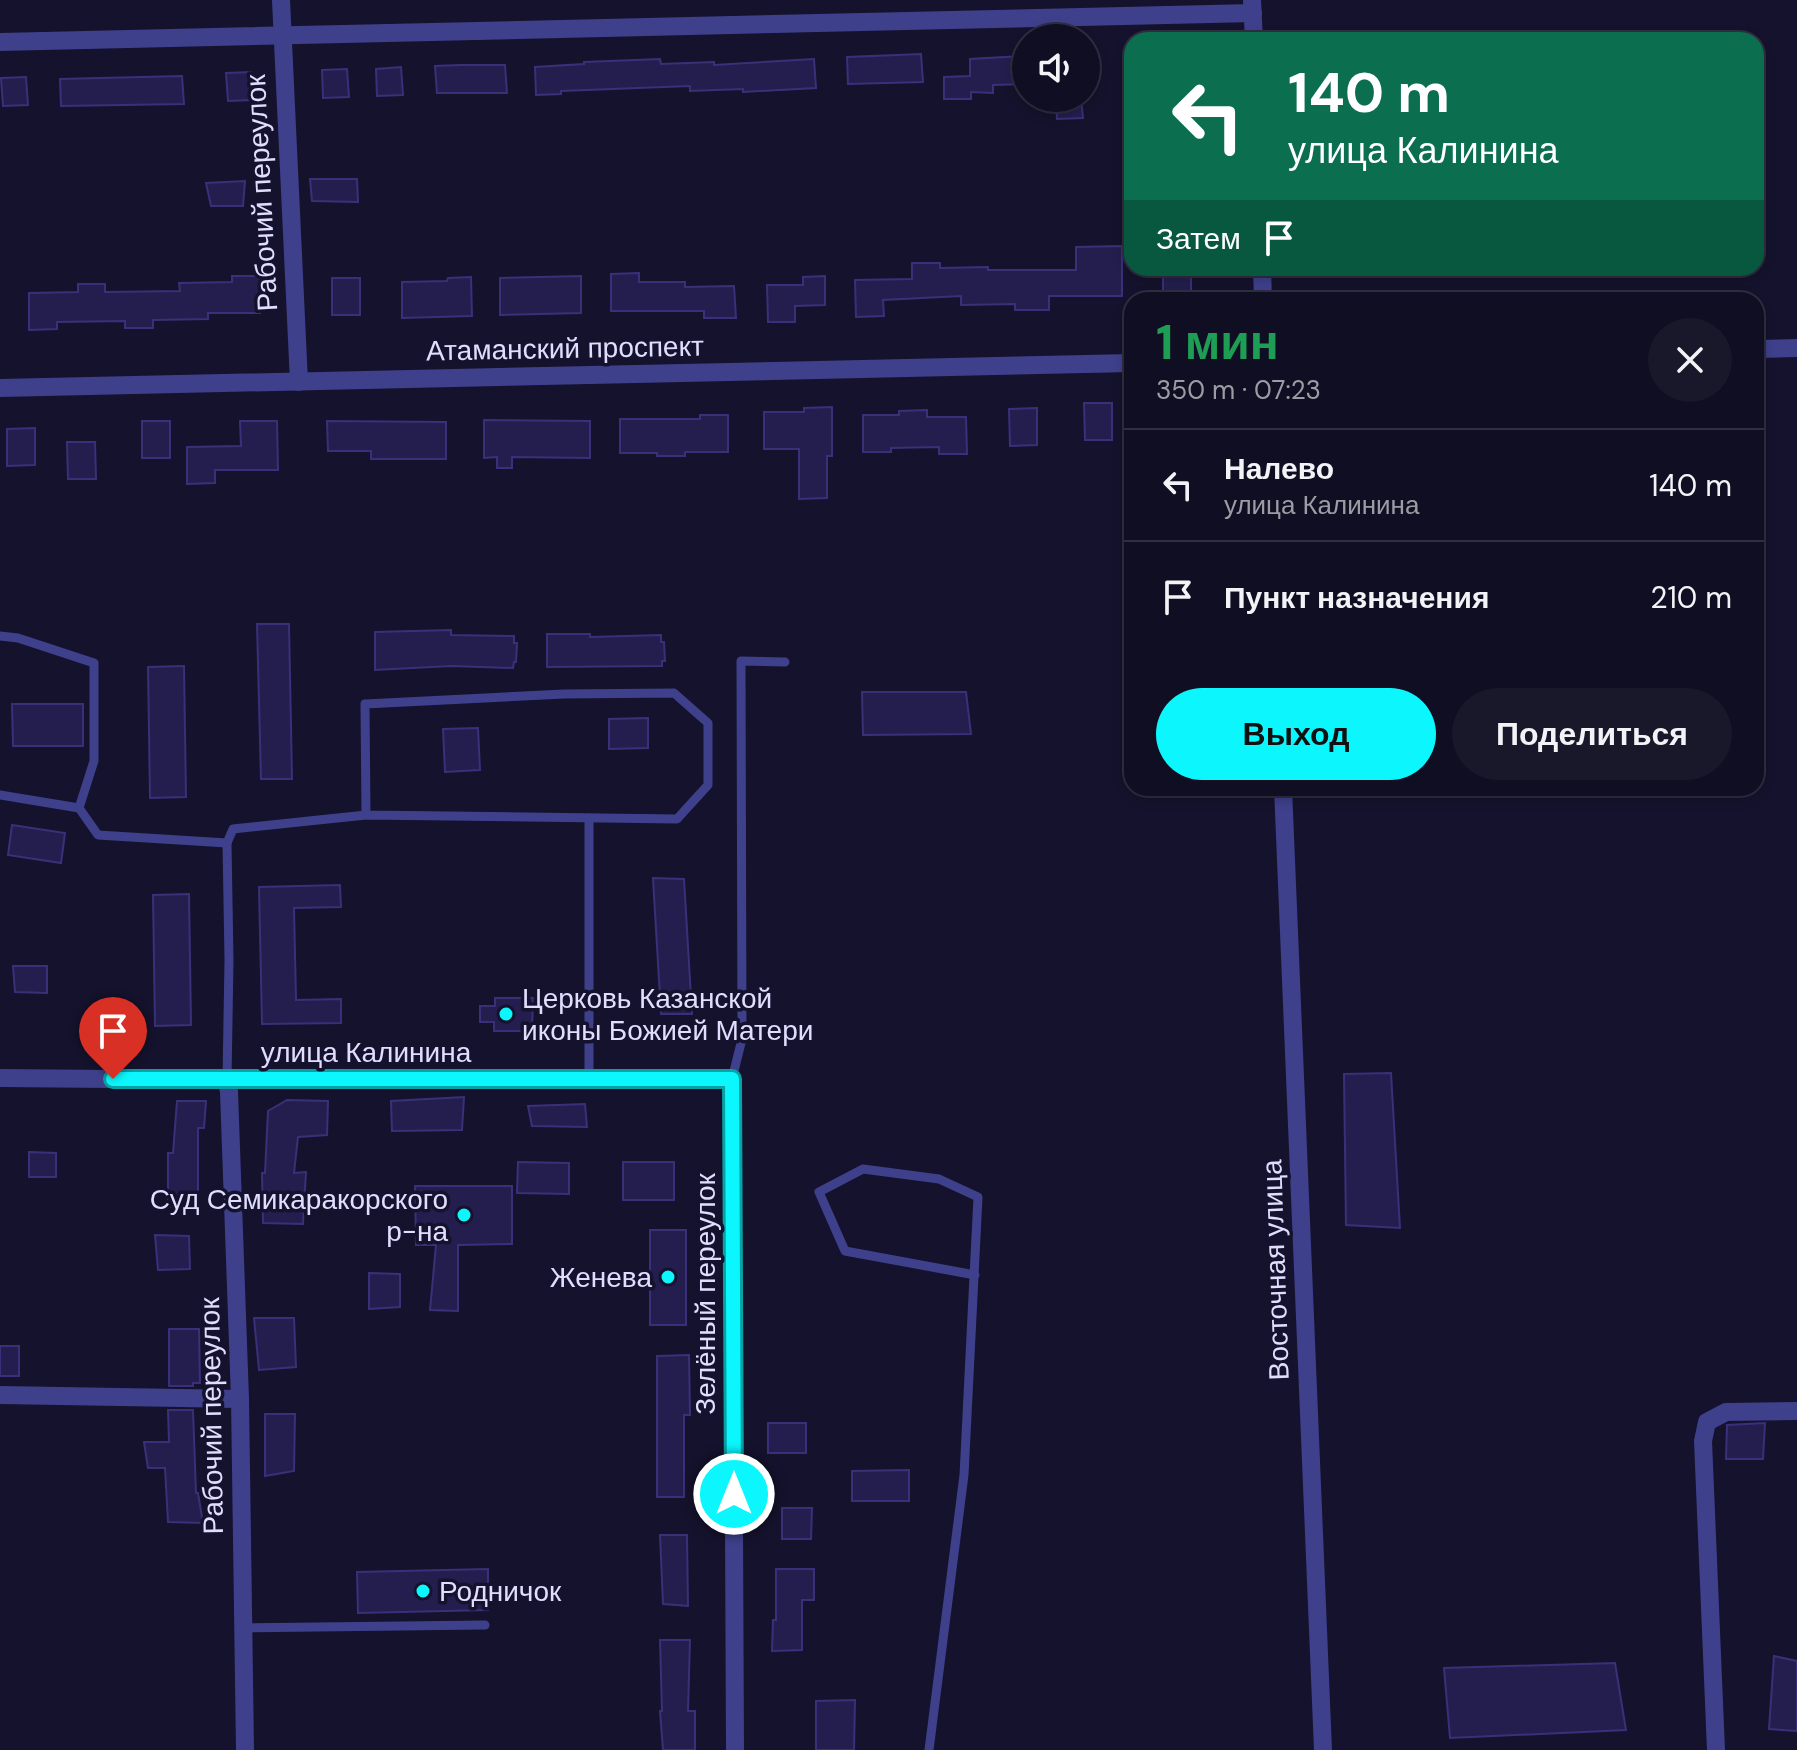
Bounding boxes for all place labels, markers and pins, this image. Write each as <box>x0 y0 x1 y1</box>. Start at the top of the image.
place label: Церковь Казанской иконы Божией Матери <box>522 980 813 1049</box>
pin <box>79 997 147 1079</box>
marker: Церковь Казанской иконы Божией Матери <box>497 1005 515 1023</box>
place label: Суд Семикаракорского р-на <box>150 1181 448 1250</box>
marker: Суд Семикаракорского р-на <box>455 1206 473 1224</box>
place label: Женева <box>550 1259 652 1296</box>
marker: Женева <box>659 1268 677 1286</box>
place label: Родничок <box>439 1573 562 1610</box>
marker: Родничок <box>414 1582 432 1600</box>

